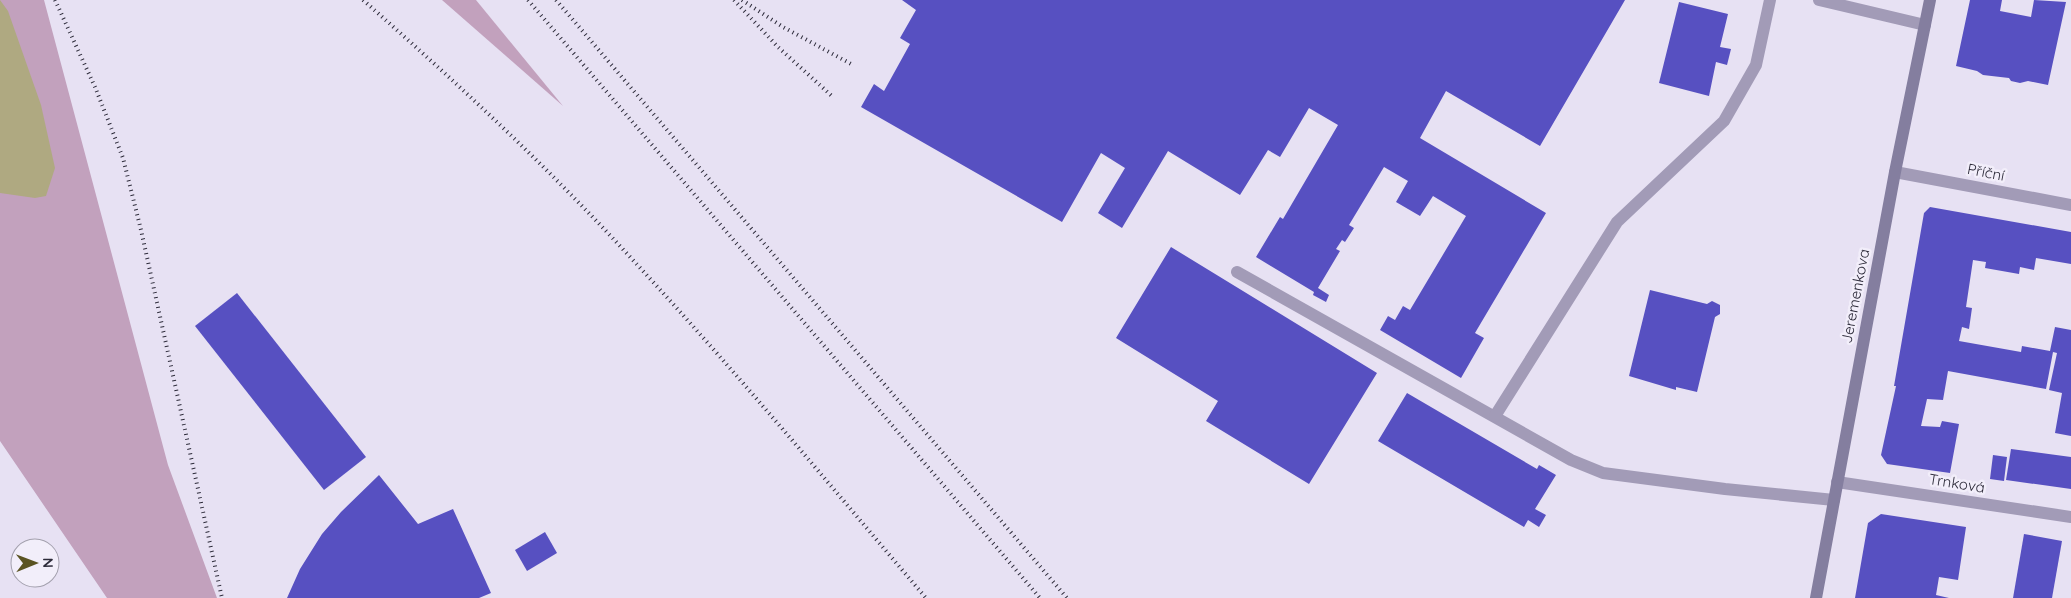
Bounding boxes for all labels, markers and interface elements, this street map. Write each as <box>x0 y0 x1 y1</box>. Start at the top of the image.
street label: Příční <box>1966 159 2007 185</box>
street label: Jeremenkova <box>1837 247 1873 345</box>
street label: Trnková <box>1928 469 1986 497</box>
north arrow <box>10 538 60 588</box>
text: N <box>39 557 57 568</box>

